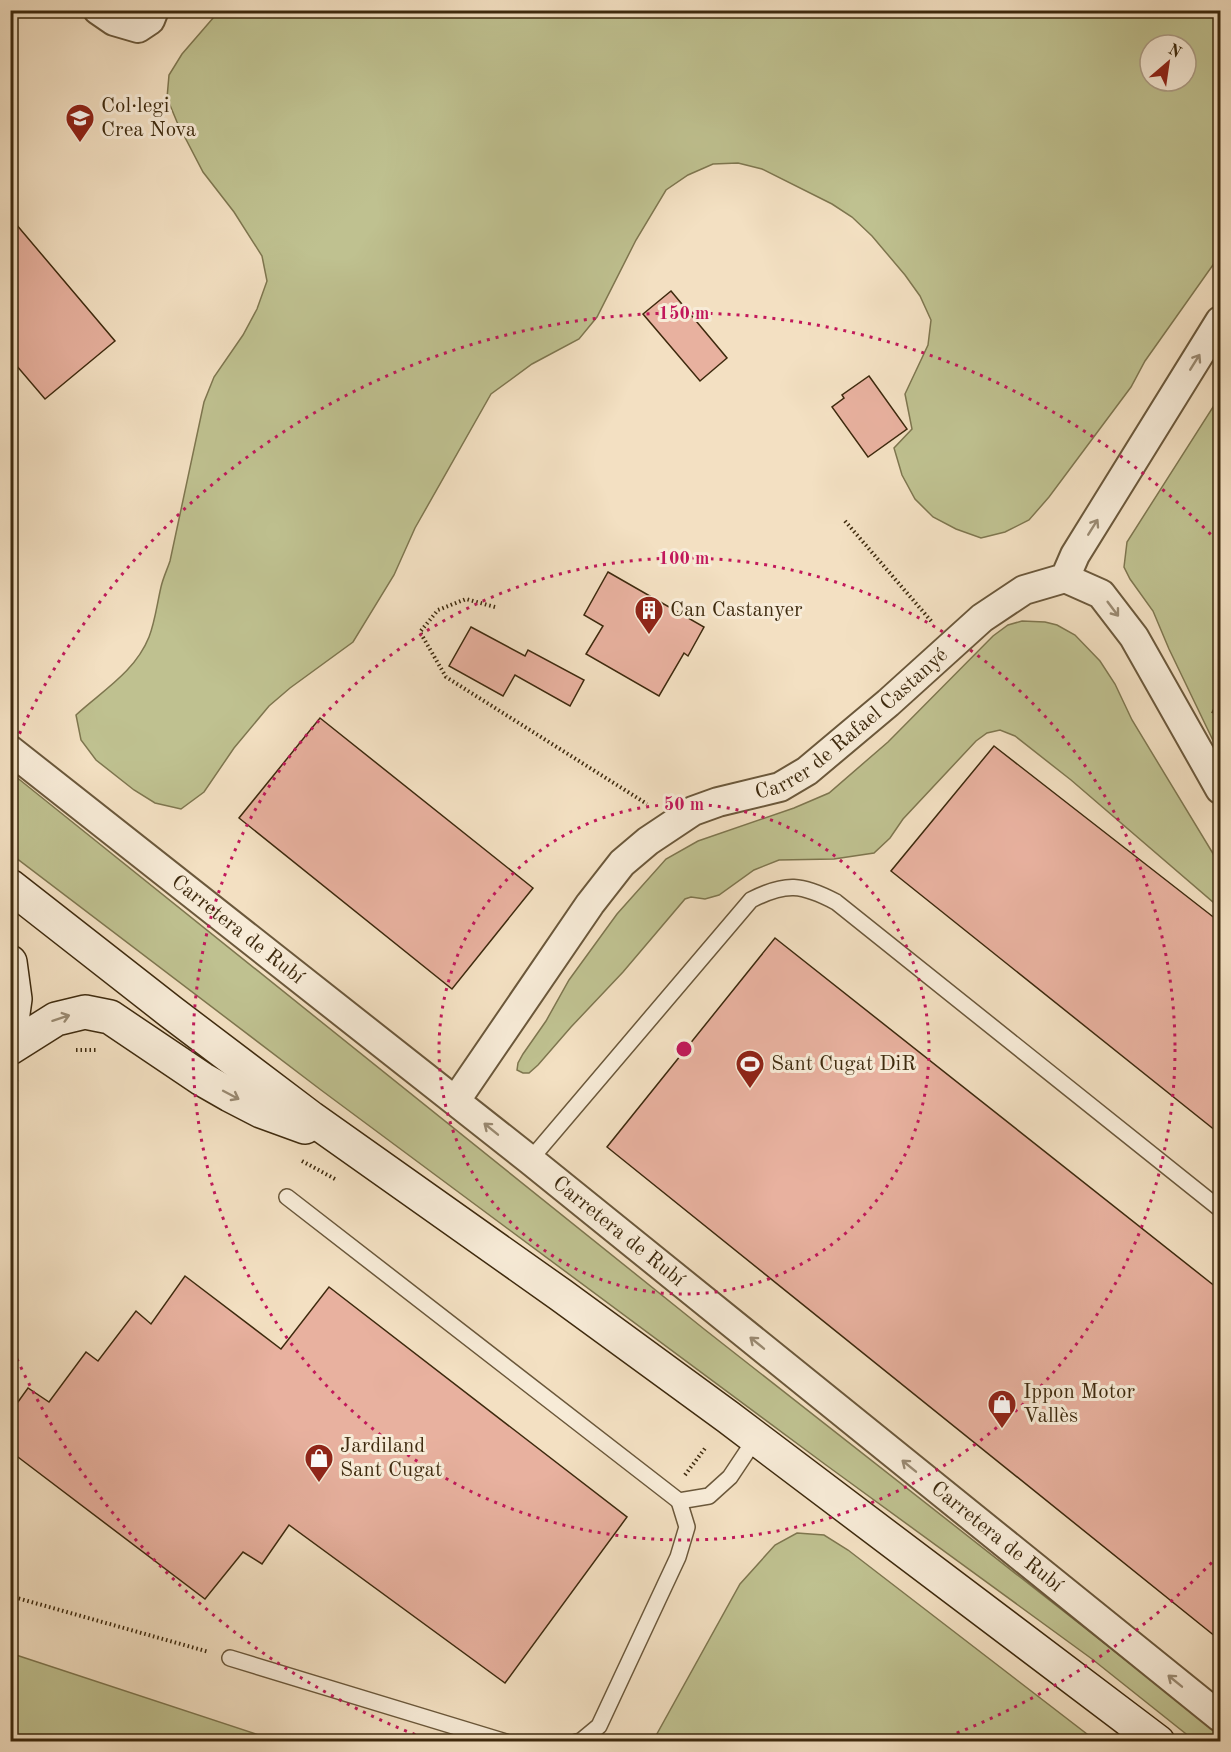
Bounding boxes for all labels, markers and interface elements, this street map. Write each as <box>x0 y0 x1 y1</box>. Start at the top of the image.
north arrow <box>1138 33 1198 93</box>
text: N <box>1165 42 1184 62</box>
place label: Col·legi Crea Nova <box>101 96 196 141</box>
school or university icon: Col·legi Crea Nova <box>64 102 96 144</box>
text: 150 m <box>659 305 709 323</box>
one-way arrow <box>1189 353 1202 370</box>
one-way arrow <box>1087 519 1099 536</box>
text: 100 m <box>659 550 709 568</box>
building icon: Can Castanyer <box>633 594 665 636</box>
place label: Can Castanyer <box>670 600 803 621</box>
one-way arrow <box>1106 600 1119 616</box>
street label: Carrer de Rafael Castanyé <box>753 644 952 803</box>
text: 50 m <box>664 796 704 814</box>
street label: Carretera de Rubí <box>167 871 308 988</box>
one-way arrow <box>51 1012 70 1023</box>
centre of rings <box>674 1039 694 1059</box>
sports icon: Sant Cugat DiR <box>734 1048 766 1090</box>
place label: Sant Cugat DiR <box>771 1054 916 1075</box>
one-way arrow <box>222 1089 239 1101</box>
one-way arrow <box>483 1122 499 1135</box>
street label: Carretera de Rubí <box>549 1172 689 1291</box>
one-way arrow <box>750 1337 766 1350</box>
place label: Ippon Motor Vallès <box>1023 1382 1135 1427</box>
shop icon: Ippon Motor Vallès <box>986 1388 1018 1430</box>
place label: Jardiland Sant Cugat <box>340 1436 442 1481</box>
shop icon: Jardiland Sant Cugat <box>303 1442 335 1484</box>
one-way arrow <box>901 1459 917 1472</box>
street label: Carretera de Rubí <box>927 1478 1067 1596</box>
one-way arrow <box>1167 1674 1183 1687</box>

